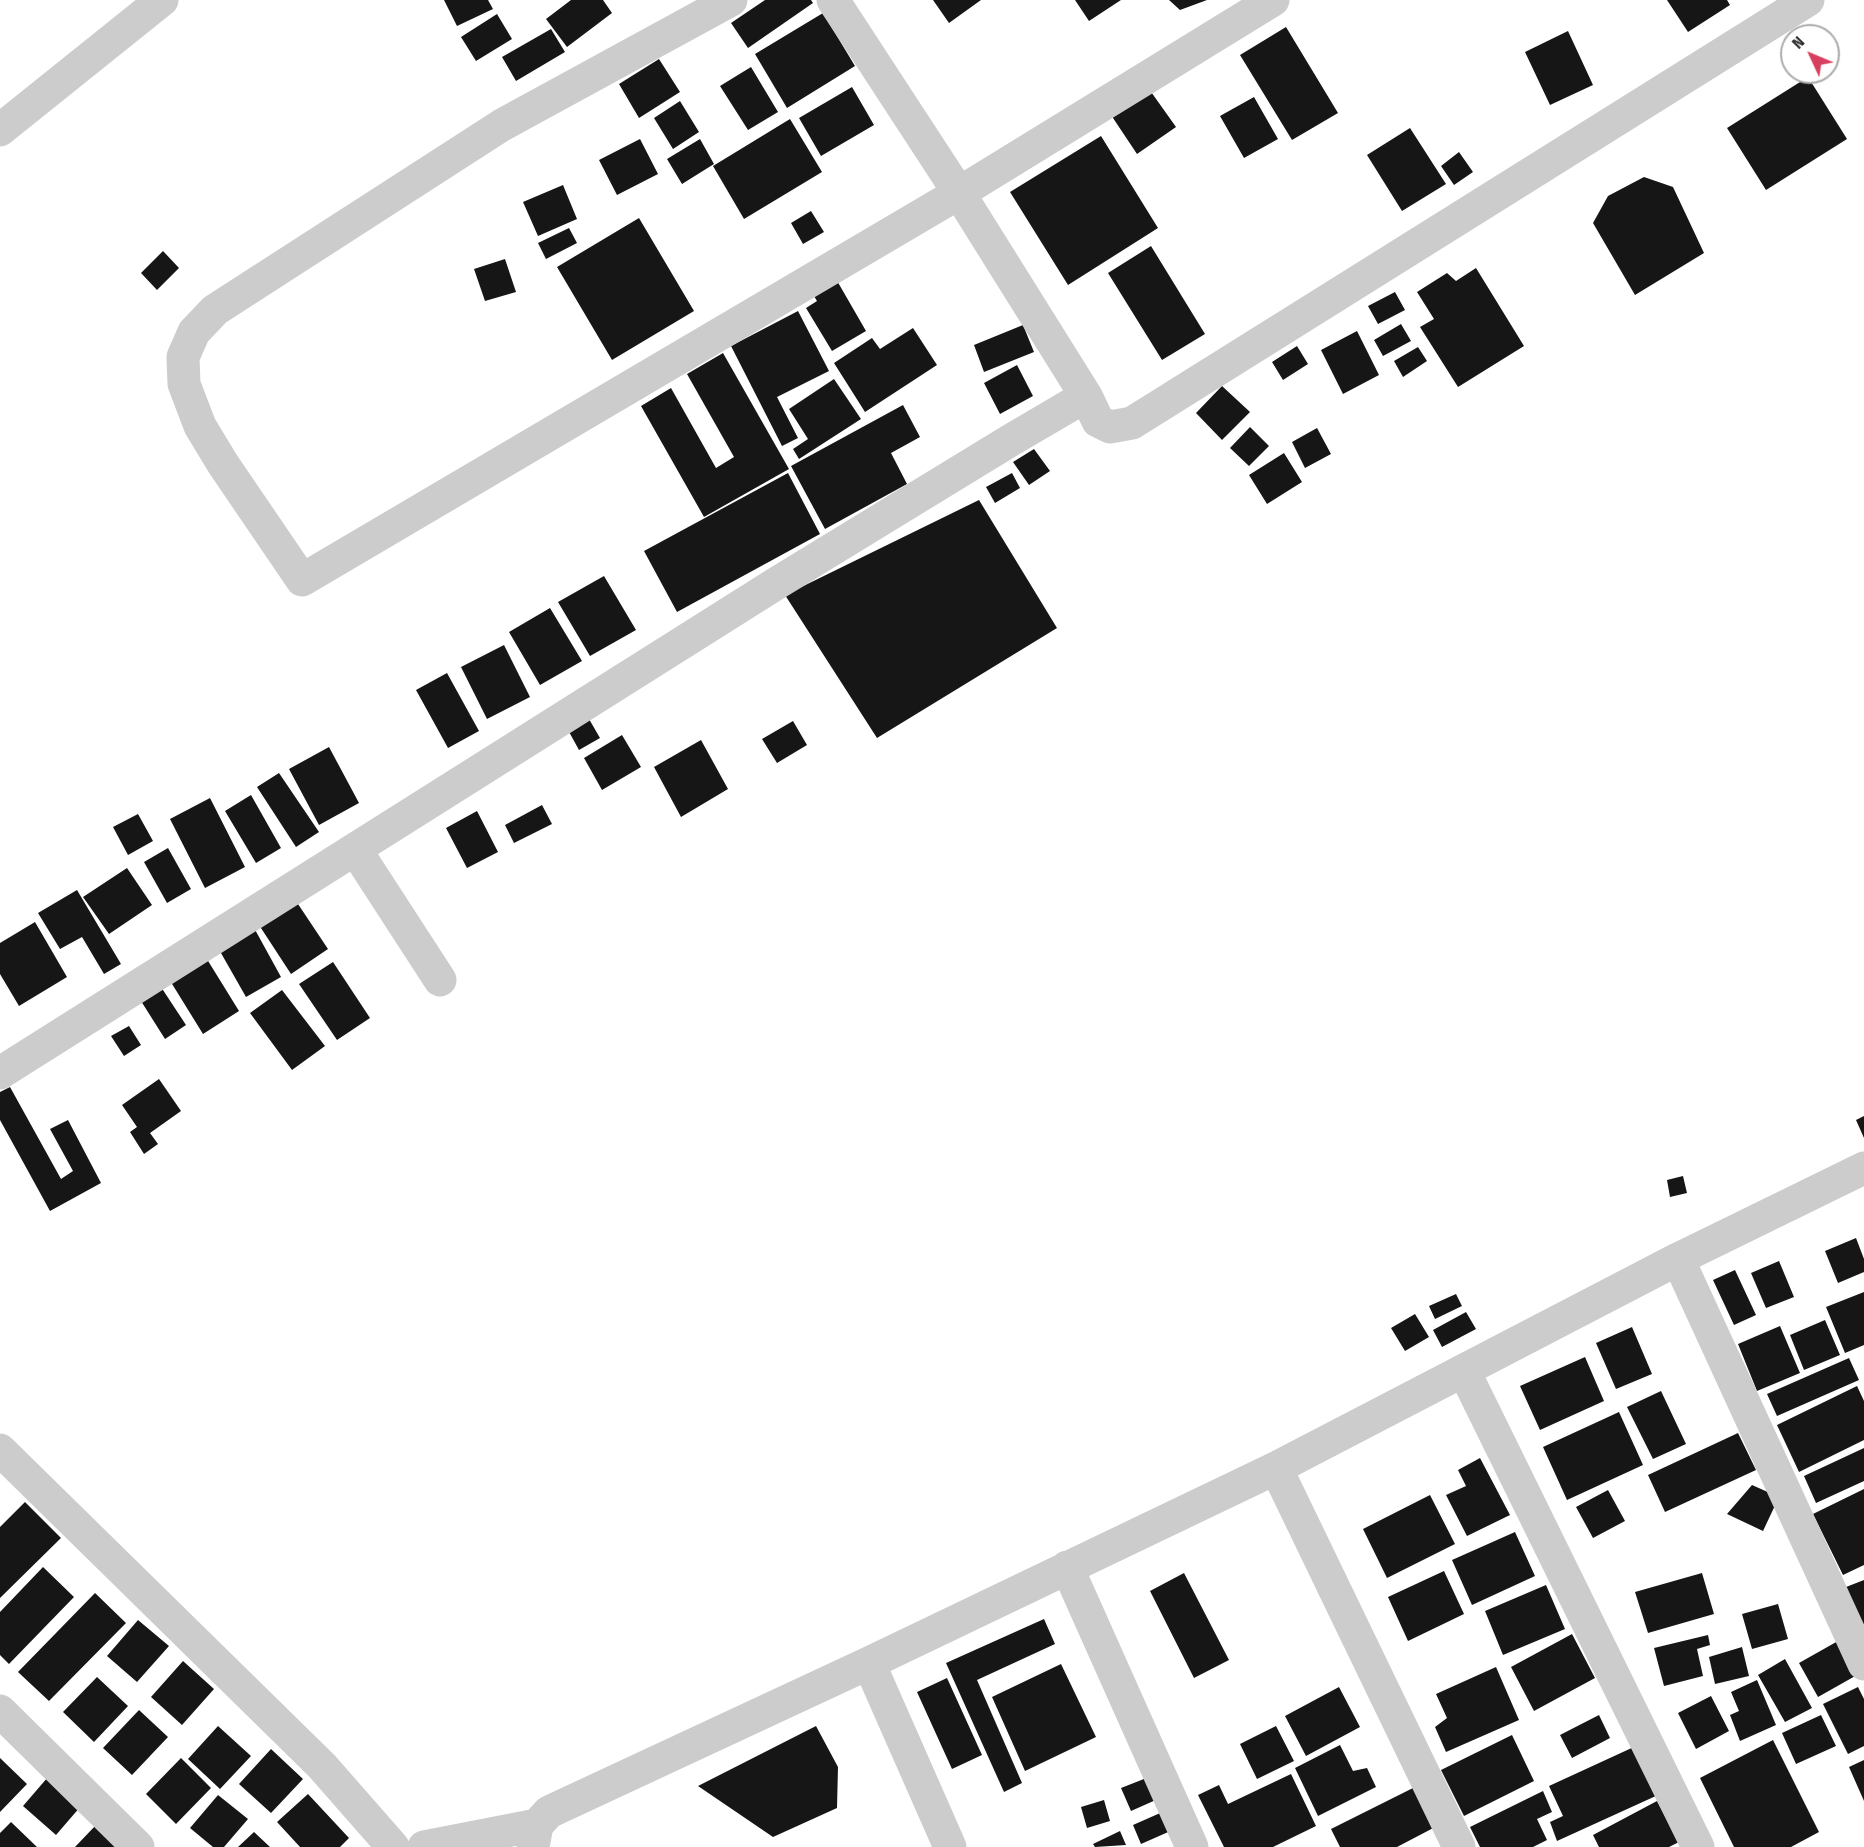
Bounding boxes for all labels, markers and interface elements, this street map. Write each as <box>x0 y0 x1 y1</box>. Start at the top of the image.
north arrow <box>1780 24 1840 84</box>
text: N <box>1788 32 1808 53</box>

